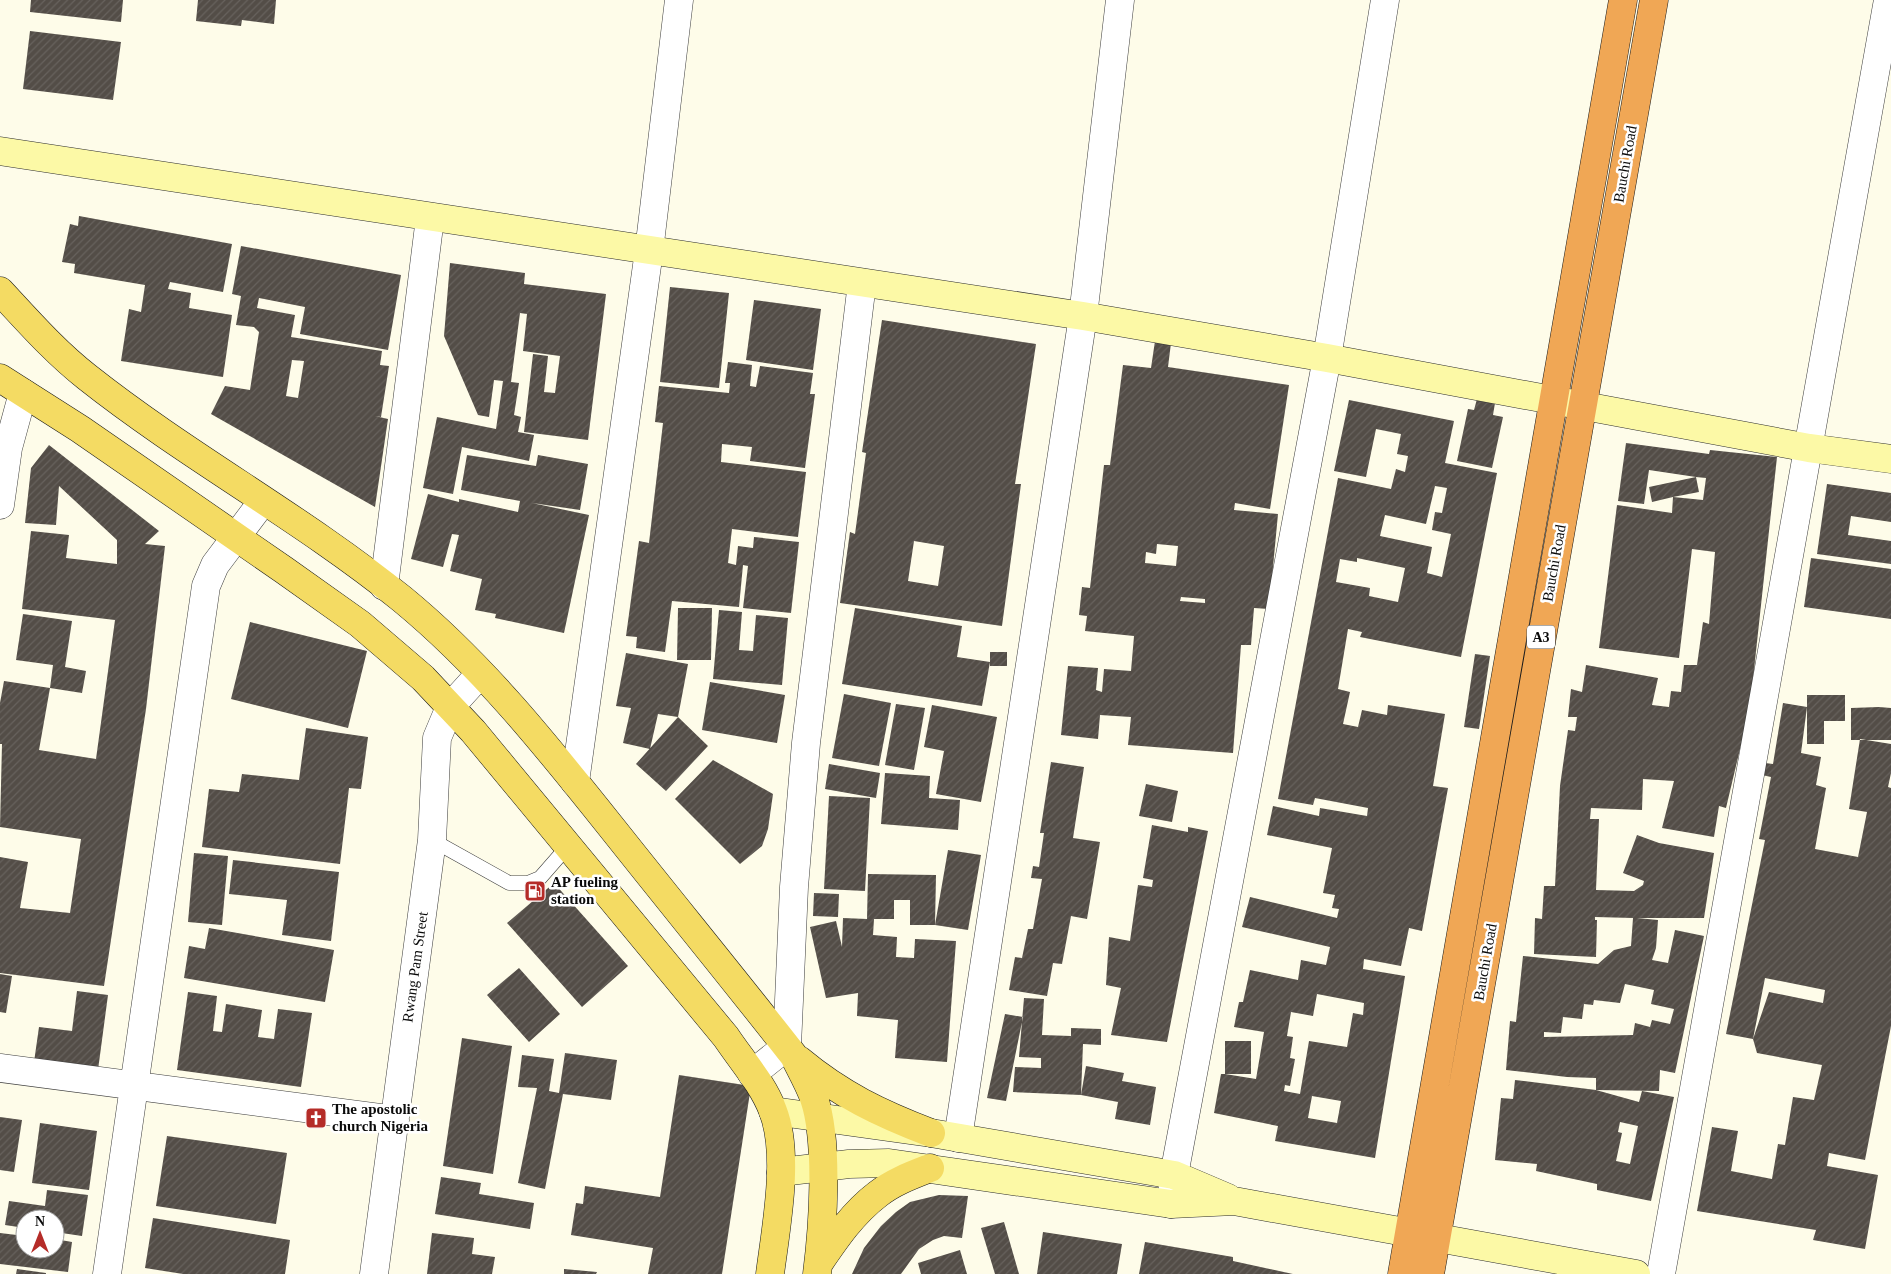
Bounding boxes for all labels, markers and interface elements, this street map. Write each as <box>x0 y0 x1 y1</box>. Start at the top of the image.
street label: Bauchi Road <box>1610 124 1640 204</box>
street label: Bauchi Road <box>1539 523 1569 603</box>
road number: A3 <box>1527 626 1555 649</box>
place label: AP fueling station <box>551 874 619 907</box>
fuel station icon: AP fueling station <box>523 879 547 903</box>
street label: Rwang Pam Street <box>399 910 431 1023</box>
street label: Bauchi Road <box>1470 922 1500 1002</box>
place label: The apostolic church Nigeria <box>332 1101 428 1134</box>
church icon: The apostolic church Nigeria <box>304 1106 328 1130</box>
north arrow <box>15 1209 65 1259</box>
text: N <box>35 1214 45 1229</box>

